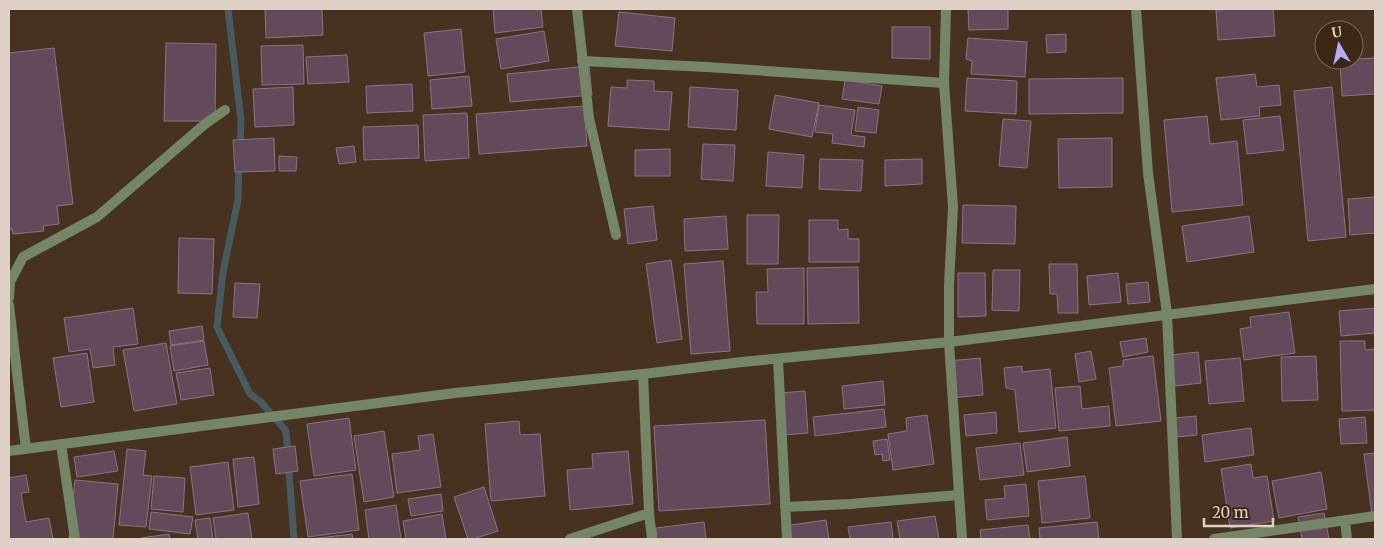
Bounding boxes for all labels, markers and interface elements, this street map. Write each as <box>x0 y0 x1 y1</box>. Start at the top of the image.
north arrow <box>1314 20 1364 70</box>
text: U <box>1330 22 1344 42</box>
scale bar <box>1204 496 1273 528</box>
text: 20 m <box>1212 503 1249 522</box>

